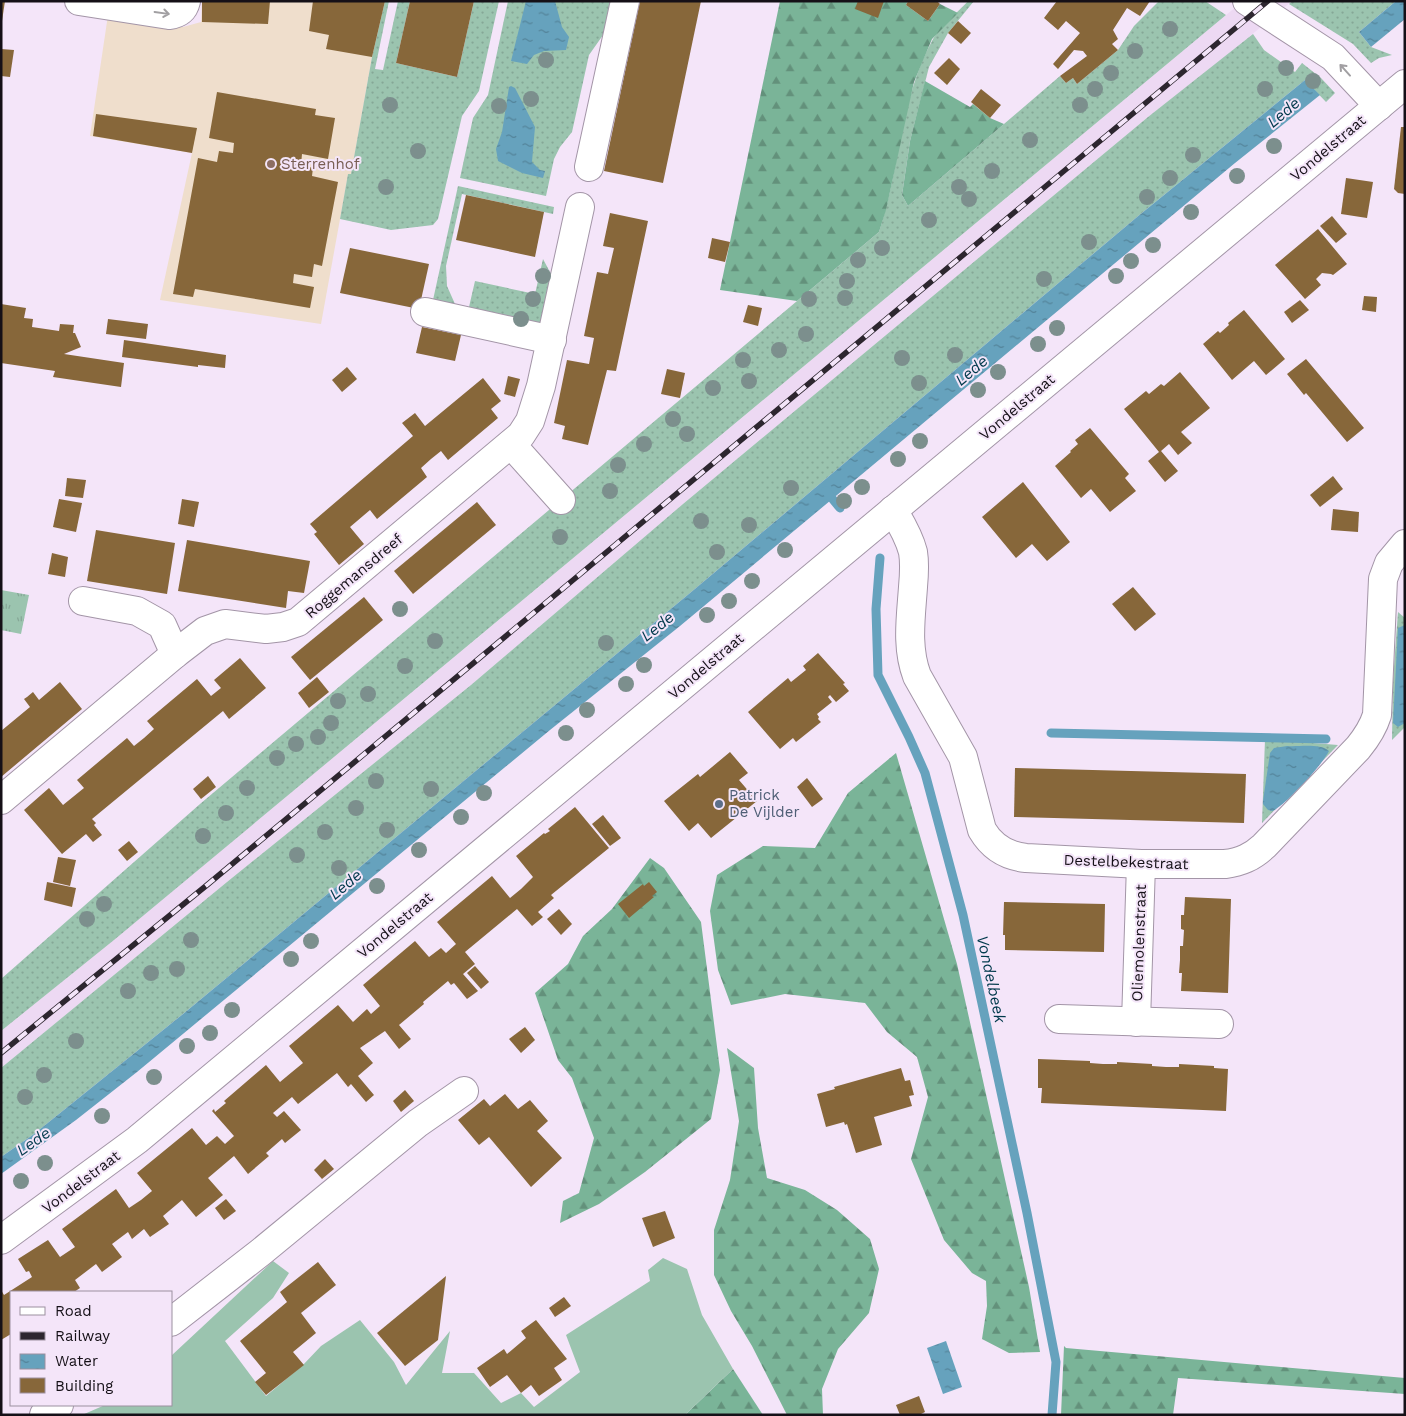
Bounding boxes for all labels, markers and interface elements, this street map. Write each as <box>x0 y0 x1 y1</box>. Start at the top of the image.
one-way arrow <box>153 9 169 19</box>
one-way arrow <box>1339 64 1351 77</box>
water label: Lede <box>1263 93 1304 132</box>
street label: Vondelstraat <box>1287 111 1370 185</box>
place label: Sterrenhof <box>281 155 360 173</box>
marker: Sterrenhof <box>265 158 277 170</box>
water label: Lede <box>951 351 992 390</box>
street label: Vondelstraat <box>976 370 1059 444</box>
street label: Roggemansdreef <box>302 530 406 622</box>
water label: Lede <box>637 607 678 645</box>
street label: Vondelstraat <box>665 629 748 703</box>
place label: Patrick De Vijlder <box>729 786 800 821</box>
marker: Patrick De Vijlder <box>713 798 725 810</box>
street label: Destelbekestraat <box>1063 851 1189 873</box>
water label: Lede <box>325 865 366 904</box>
street label: Oliemolenstraat <box>1128 883 1150 1002</box>
street label: Vondelstraat <box>354 888 437 962</box>
water label: Vondelbeek <box>973 934 1010 1026</box>
water label: Lede <box>13 1123 54 1160</box>
street label: Vondelstraat <box>38 1146 124 1217</box>
legend <box>10 1291 172 1406</box>
text: Road <box>55 1302 92 1320</box>
text: Railway <box>55 1327 110 1345</box>
text: Water <box>55 1352 98 1370</box>
text: Building <box>55 1377 113 1395</box>

